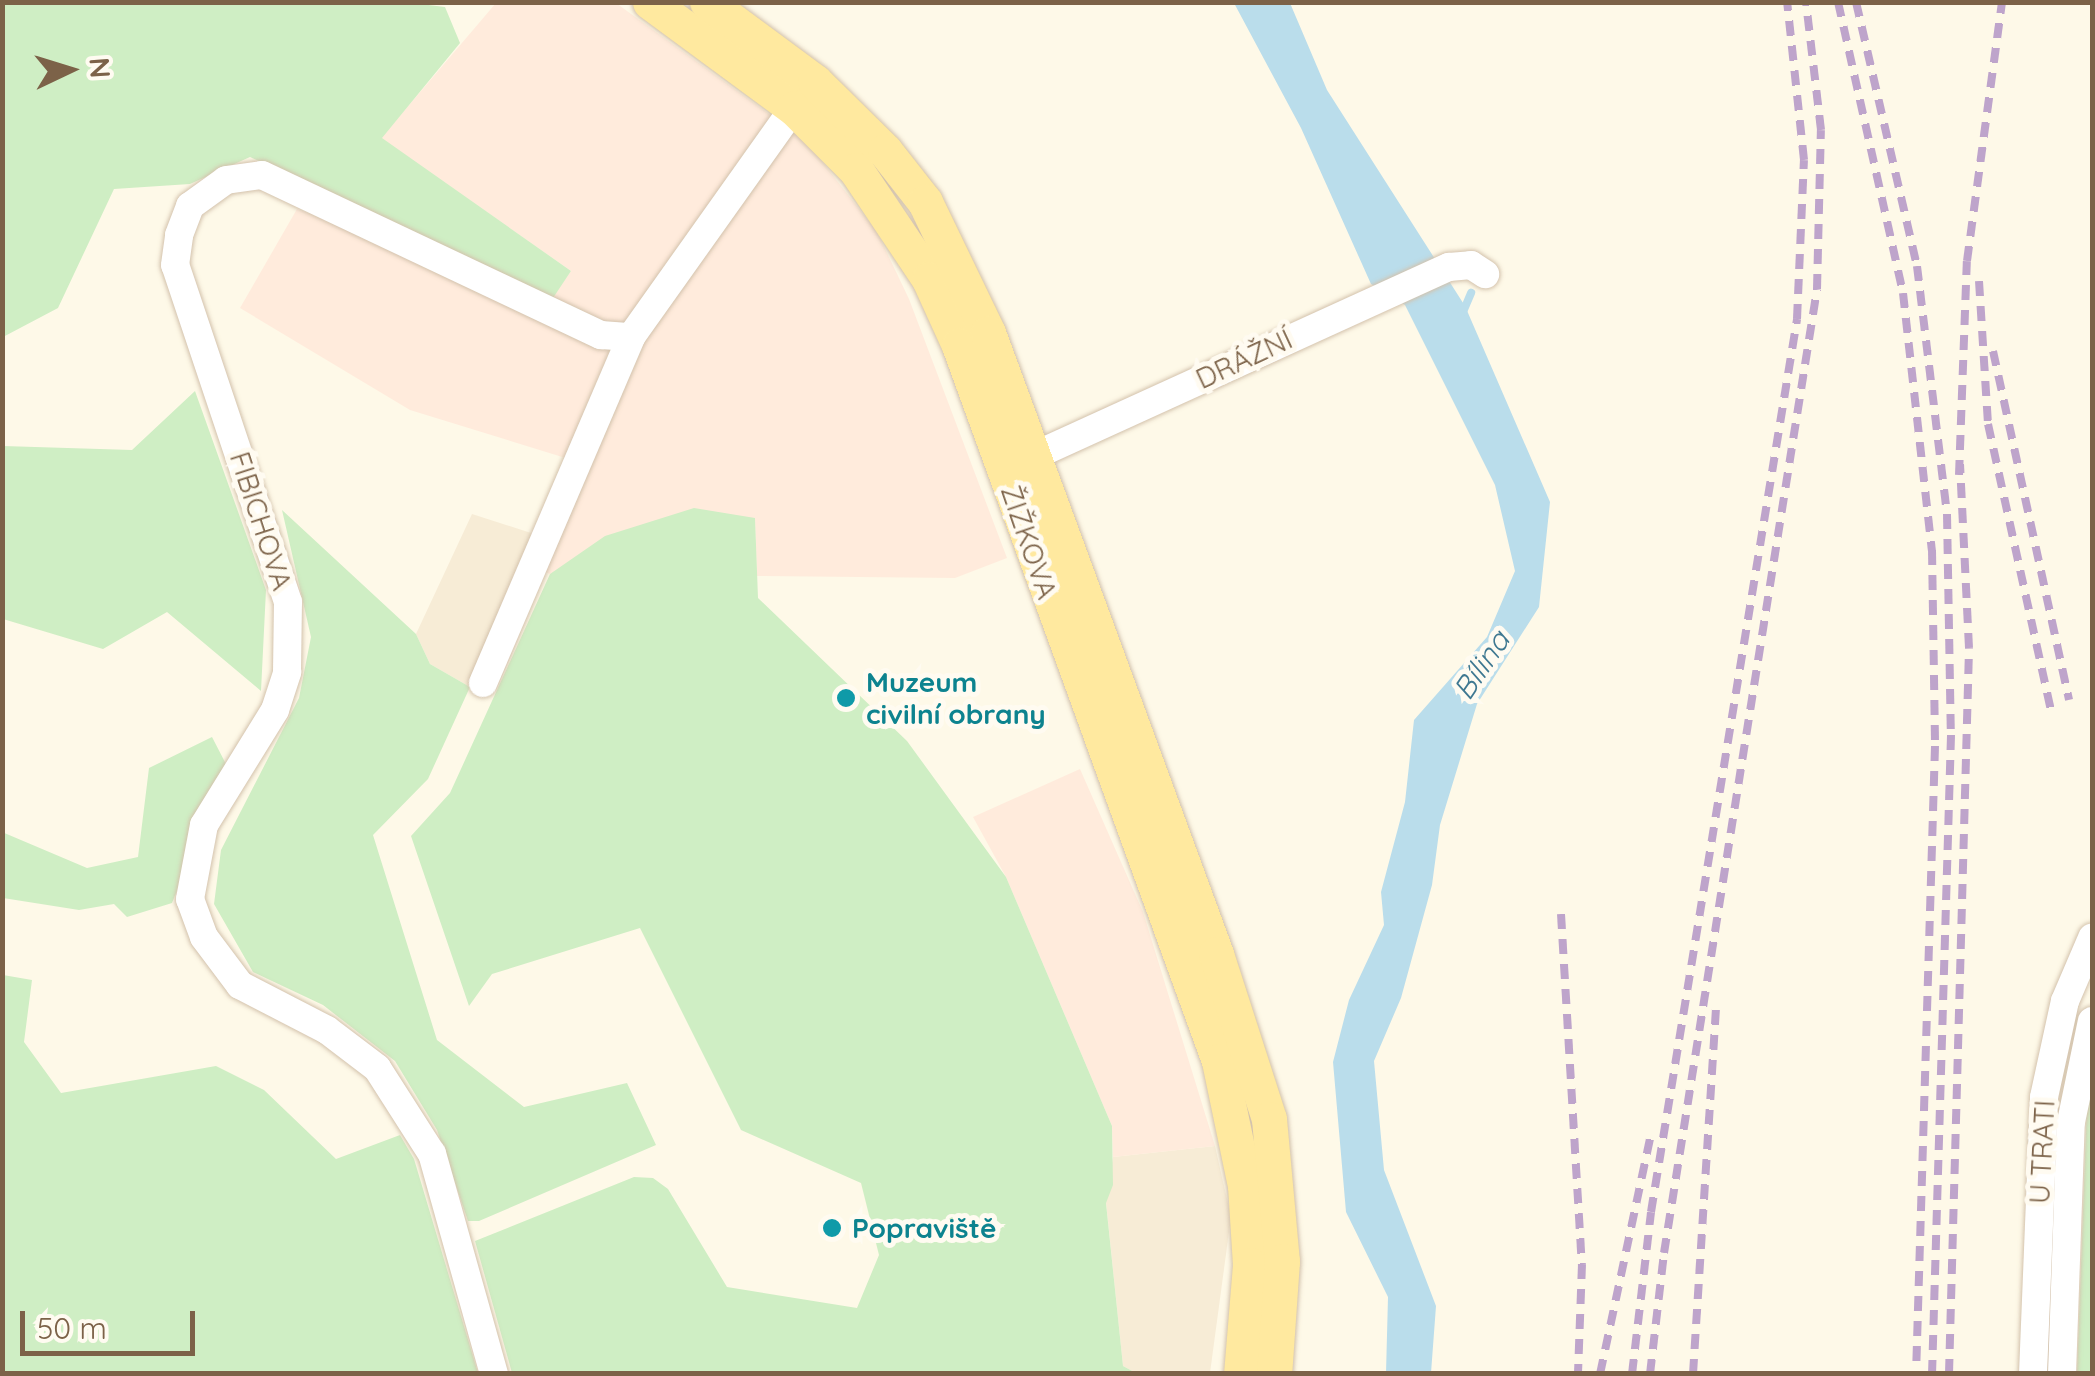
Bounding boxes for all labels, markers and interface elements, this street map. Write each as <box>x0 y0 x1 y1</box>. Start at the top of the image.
north arrow <box>20 20 120 120</box>
text: N <box>82 56 119 79</box>
street label: DRÁŽNÍ <box>1190 322 1298 396</box>
street label: FIBICHOVA <box>223 448 299 594</box>
street label: ŽIŽKOVA <box>994 481 1064 603</box>
water label: Bílina <box>1445 624 1517 706</box>
place label: Muzeum civilní obrany <box>866 665 1046 731</box>
marker: Muzeum civilní obrany <box>835 687 857 709</box>
street label: U TRATI <box>2023 1099 2061 1205</box>
place label: Popraviště <box>852 1211 996 1245</box>
marker: Popraviště <box>821 1217 843 1239</box>
scale bar <box>25 1291 200 1353</box>
text: 50 m <box>37 1309 107 1347</box>

